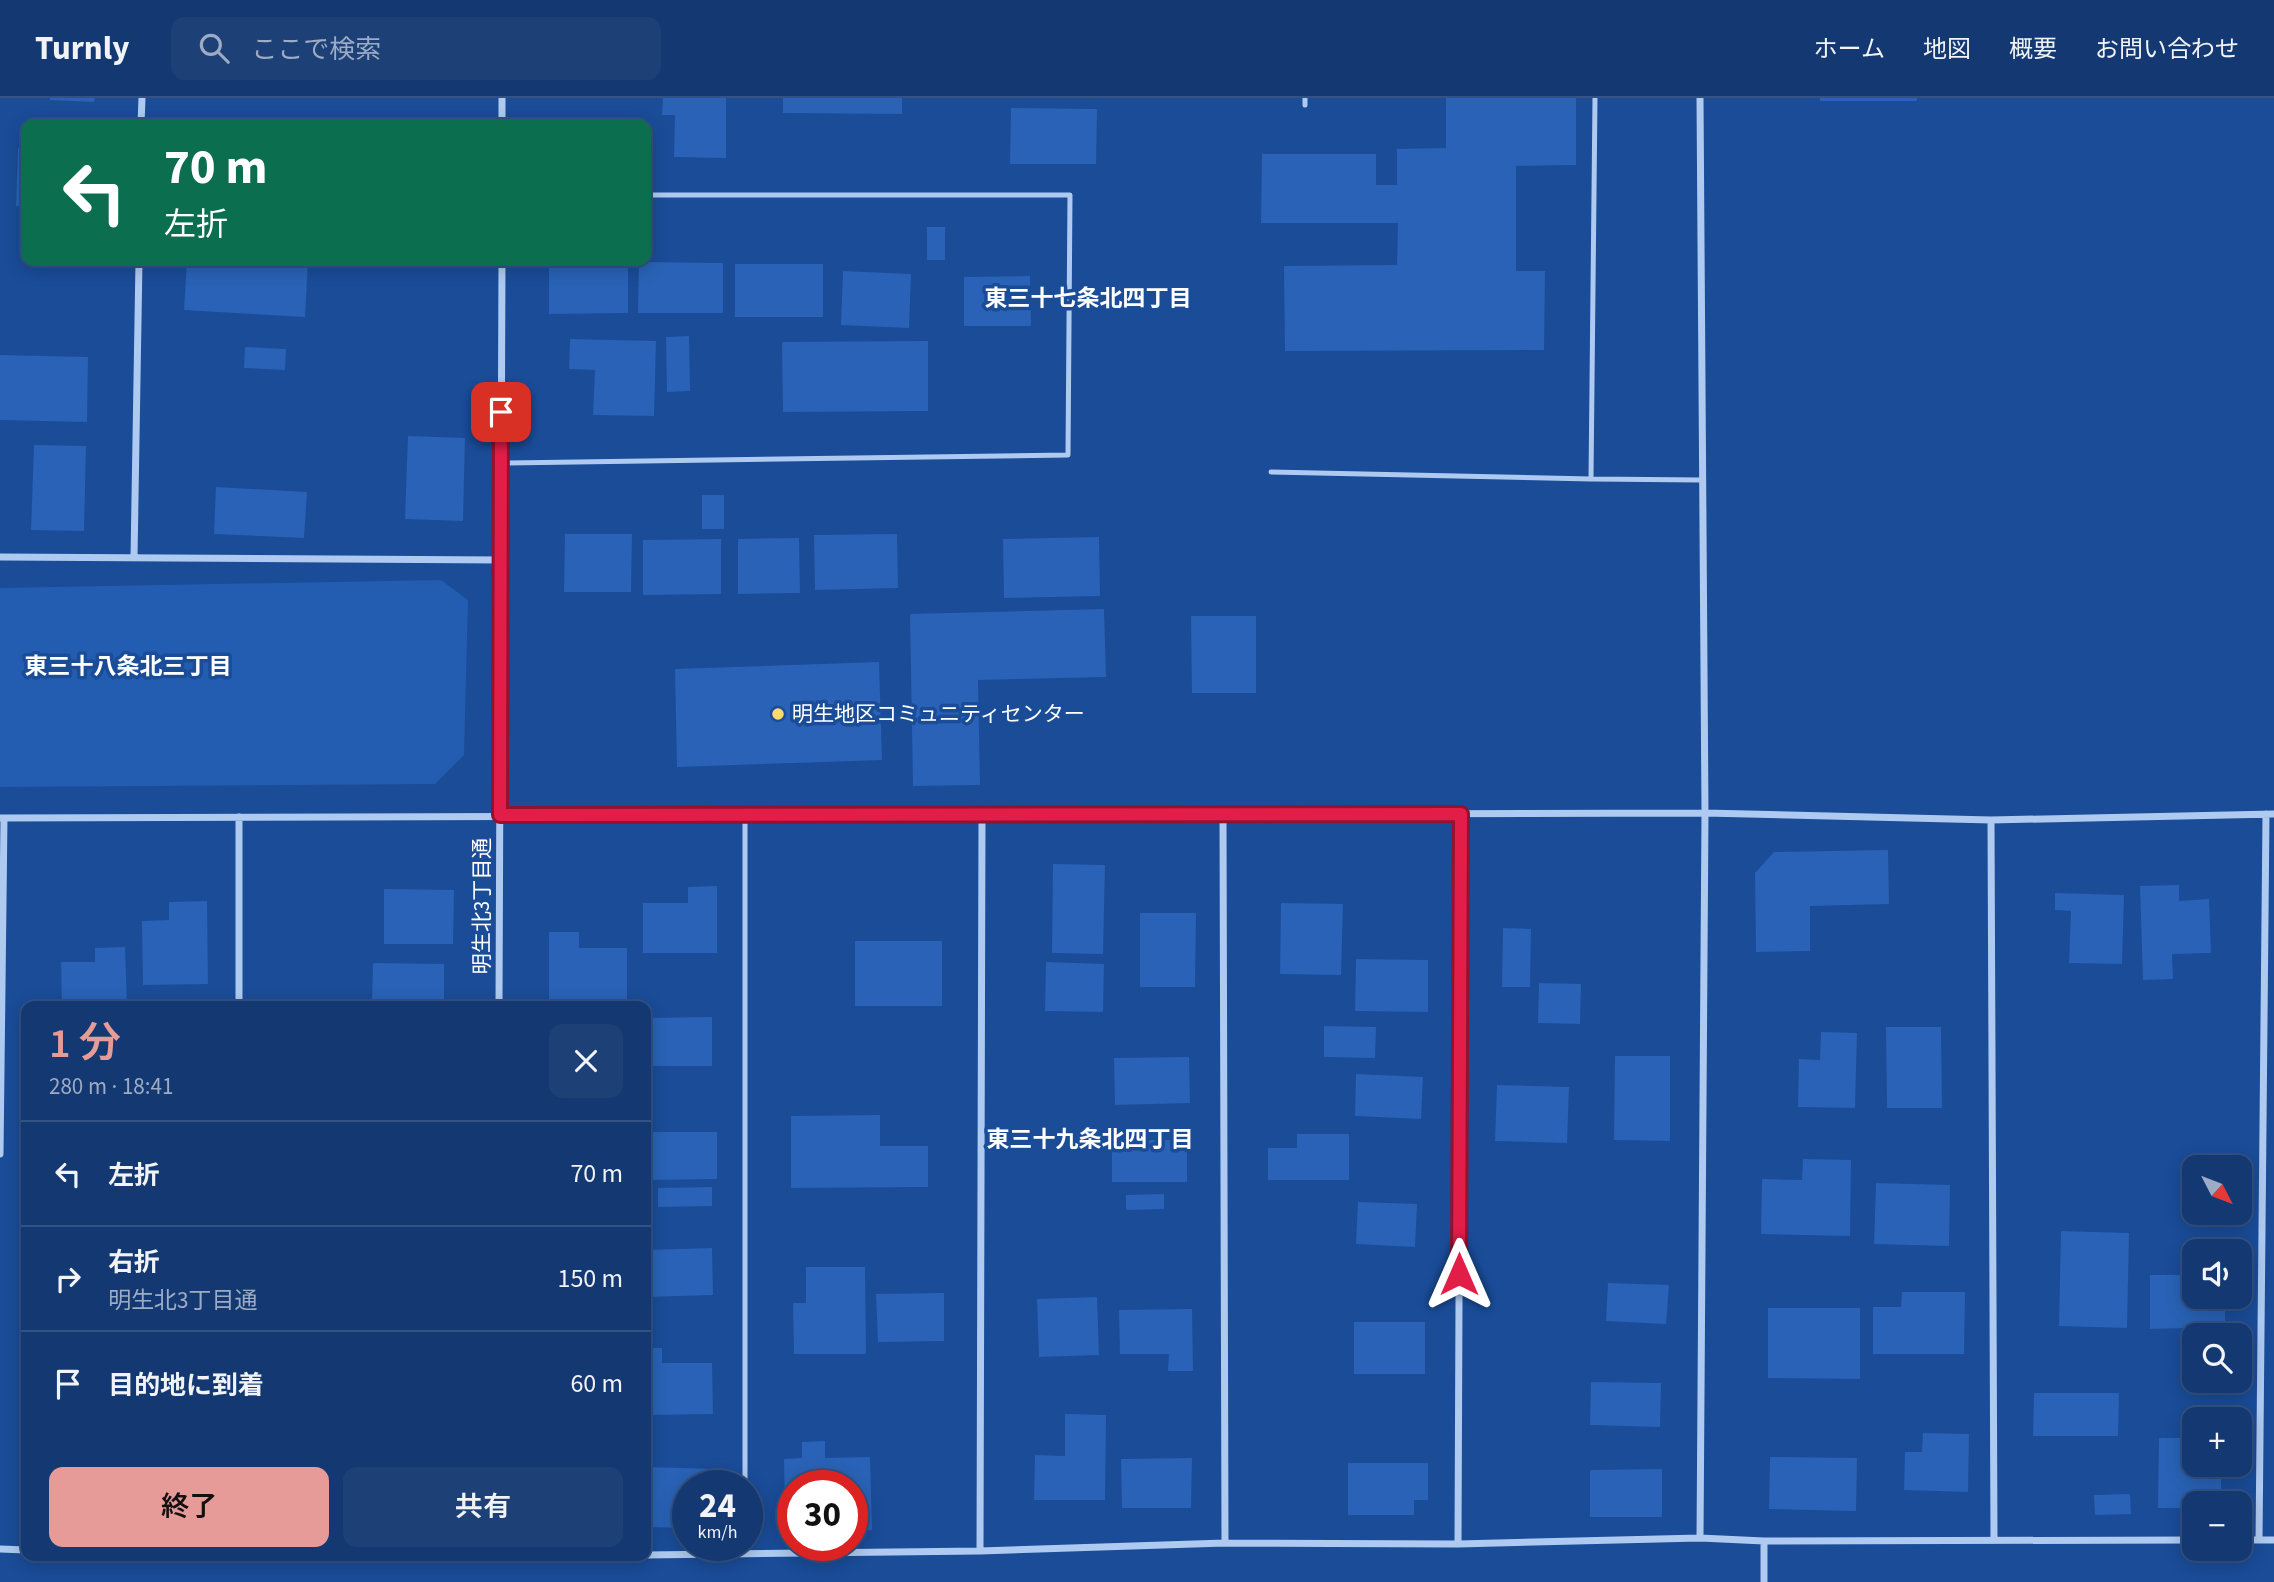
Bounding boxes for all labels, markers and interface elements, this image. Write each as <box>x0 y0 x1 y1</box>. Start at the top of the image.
search box <box>171 17 661 80</box>
text: Turnly <box>35 25 129 72</box>
icon: search <box>195 29 233 67</box>
text: ここで検索 <box>251 31 381 68</box>
text: ホーム <box>1814 32 1885 67</box>
text: 地図 <box>1923 32 1971 67</box>
text: 概要 <box>2009 32 2057 67</box>
text: お問い合わせ <box>2095 32 2239 67</box>
text: 70 m <box>164 133 268 203</box>
icon: left <box>49 147 140 238</box>
text: 左折 <box>164 202 228 248</box>
district label: 東三十七条北四丁目 <box>985 282 1192 315</box>
pin <box>471 382 531 442</box>
icon: arrive <box>482 393 520 431</box>
district label: 東三十八条北三丁目 <box>25 650 232 683</box>
place label: 明生地区コミュニティセンター <box>792 699 1085 729</box>
marker: 明生地区コミュニティセンター <box>770 706 786 722</box>
street label: 明生北3丁目通 <box>467 838 497 974</box>
text: 1 分 <box>49 1014 121 1074</box>
button: close <box>549 1024 623 1098</box>
text: 280 m · 18:41 <box>49 1070 173 1103</box>
district label: 東三十九条北四丁目 <box>987 1123 1194 1156</box>
icon: left <box>49 1155 87 1193</box>
text: 70 m <box>570 1155 623 1192</box>
north arrow <box>2182 1155 2252 1225</box>
map controls <box>2182 1155 2252 1561</box>
text: 左折 <box>108 1157 160 1194</box>
position arrow <box>1422 1237 1496 1311</box>
button: sound <box>2182 1239 2252 1309</box>
text: 右折 <box>108 1244 160 1281</box>
icon: right <box>49 1260 87 1298</box>
text: 150 m <box>557 1260 623 1297</box>
text: 明生北3丁目通 <box>108 1284 257 1317</box>
button: search <box>2182 1323 2252 1393</box>
icon: arrive <box>49 1365 87 1403</box>
text: 60 m <box>570 1365 623 1402</box>
text: 目的地に到着 <box>108 1367 264 1404</box>
button: + <box>2182 1407 2252 1477</box>
button: 終了 <box>49 1467 329 1547</box>
button: 共有 <box>343 1467 623 1547</box>
speed limit sign: 30 <box>777 1470 868 1561</box>
text: 24 <box>699 1481 736 1531</box>
button: − <box>2182 1491 2252 1561</box>
text: km/h <box>698 1520 737 1545</box>

